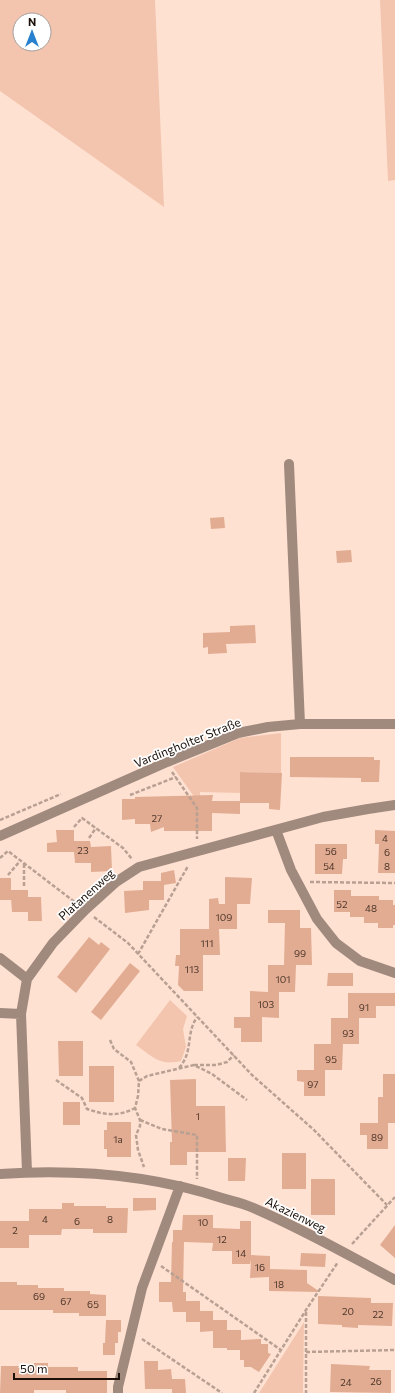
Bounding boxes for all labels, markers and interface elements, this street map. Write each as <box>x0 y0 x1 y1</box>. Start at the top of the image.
north arrow <box>12 12 52 52</box>
text: N <box>28 15 36 28</box>
street label: Vardingholter Straße <box>132 714 242 770</box>
house number: 27 <box>152 812 162 824</box>
house number: 4 <box>382 832 388 844</box>
house number: 23 <box>77 844 89 856</box>
house number: 56 <box>325 845 337 857</box>
house number: 6 <box>384 846 390 858</box>
house number: 54 <box>323 860 335 872</box>
house number: 8 <box>384 860 390 872</box>
street label: Platanenweg <box>55 865 117 923</box>
house number: 52 <box>336 898 348 910</box>
house number: 48 <box>365 902 377 914</box>
house number: 109 <box>216 911 232 923</box>
house number: 111 <box>201 937 213 949</box>
house number: 99 <box>294 947 306 959</box>
house number: 113 <box>185 963 199 975</box>
house number: 101 <box>275 973 291 985</box>
house number: 103 <box>258 998 275 1010</box>
house number: 91 <box>359 1001 369 1013</box>
house number: 93 <box>342 1027 354 1039</box>
house number: 95 <box>325 1053 337 1065</box>
house number: 97 <box>307 1078 319 1090</box>
house number: 1 <box>196 1110 200 1122</box>
house number: 89 <box>371 1131 383 1143</box>
house number: 1a <box>113 1133 123 1145</box>
street label: Akazienweg <box>264 1193 329 1235</box>
house number: 4 <box>42 1213 48 1225</box>
house number: 8 <box>107 1213 113 1225</box>
house number: 6 <box>74 1215 80 1227</box>
house number: 10 <box>198 1216 208 1228</box>
house number: 2 <box>12 1224 18 1236</box>
house number: 12 <box>217 1233 227 1245</box>
house number: 14 <box>236 1247 246 1259</box>
house number: 16 <box>255 1261 265 1273</box>
house number: 18 <box>274 1278 284 1290</box>
house number: 69 <box>33 1290 45 1302</box>
house number: 67 <box>60 1295 72 1307</box>
house number: 65 <box>87 1298 99 1310</box>
house number: 20 <box>342 1305 354 1317</box>
house number: 22 <box>372 1308 384 1320</box>
scale bar <box>14 1355 119 1381</box>
text: 50 m <box>20 1361 48 1375</box>
house number: 26 <box>370 1375 382 1387</box>
house number: 24 <box>340 1376 352 1388</box>

